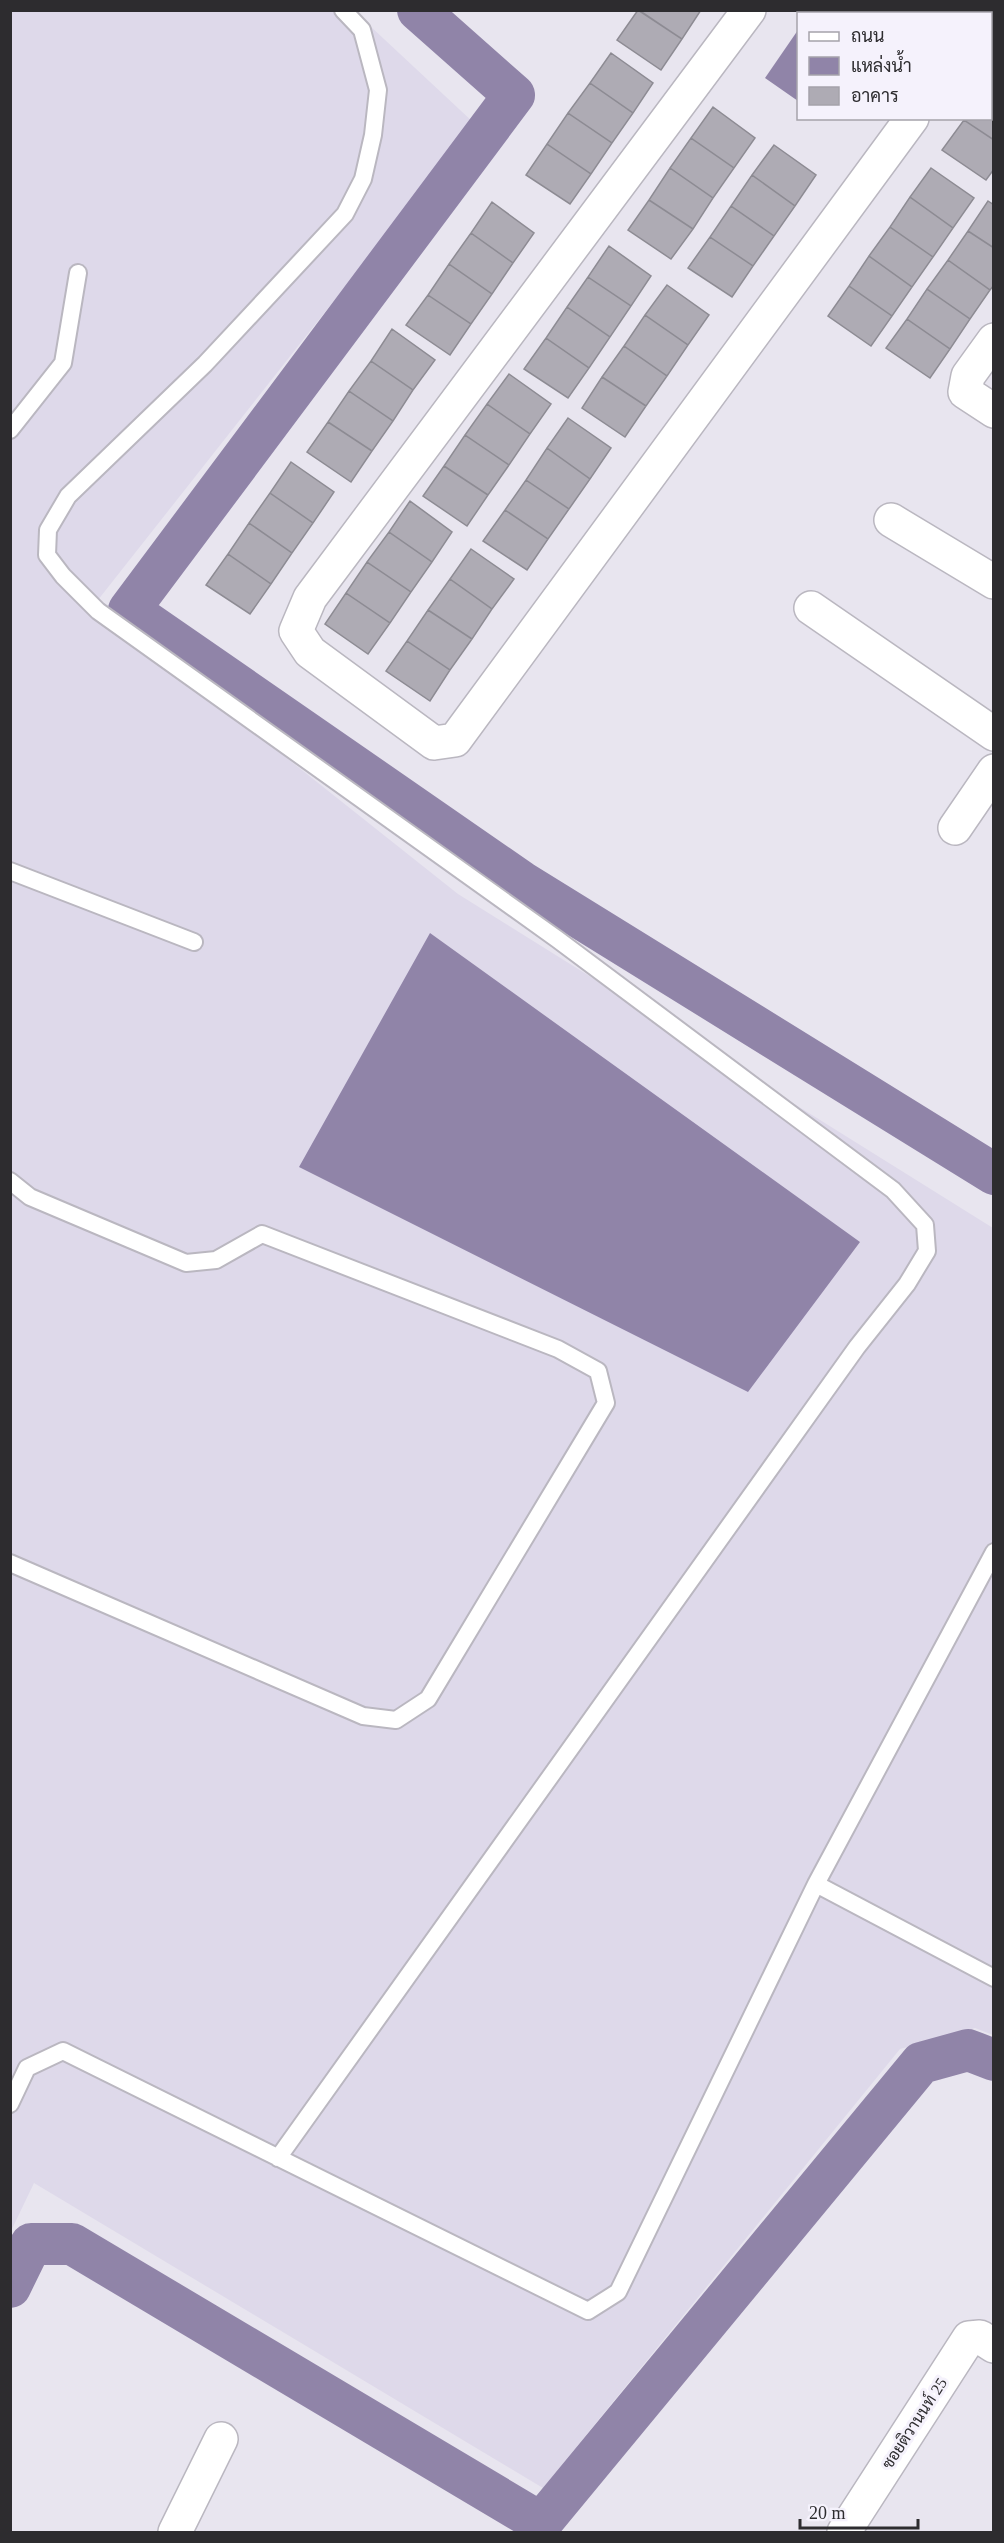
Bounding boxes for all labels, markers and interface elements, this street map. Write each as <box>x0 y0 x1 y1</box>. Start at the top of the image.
legend <box>797 12 992 120</box>
text: ถนน <box>851 26 884 46</box>
text: แหล่งน้ำ <box>851 50 912 76</box>
text: อาคาร <box>851 86 899 106</box>
street label: ซอยติวานนท์ 25 <box>875 2372 950 2472</box>
scale bar <box>800 2492 918 2530</box>
text: 20 m <box>809 2503 846 2523</box>

